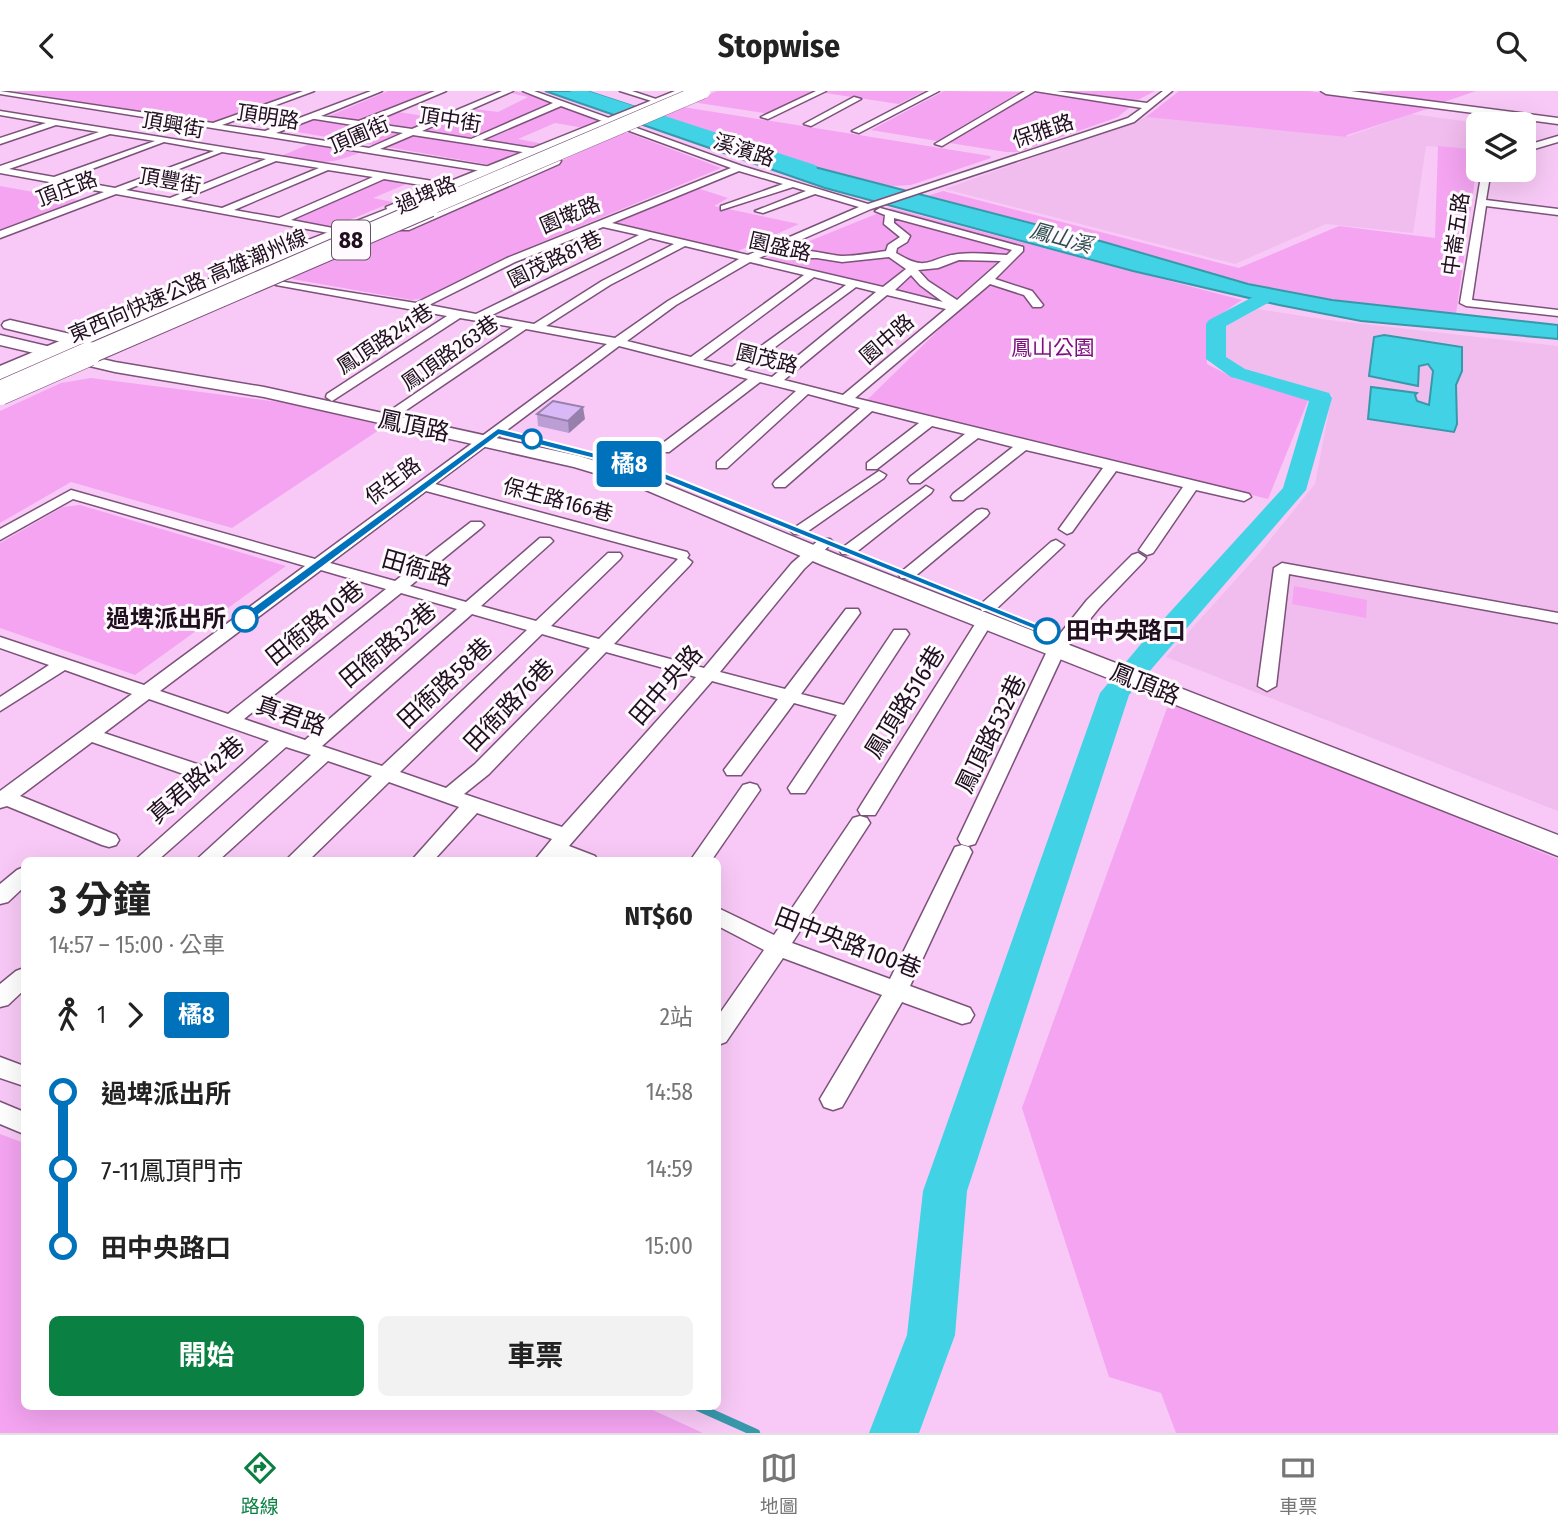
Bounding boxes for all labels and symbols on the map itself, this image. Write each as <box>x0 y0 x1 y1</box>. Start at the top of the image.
street label: 頂明路 <box>235 99 301 135</box>
street label: 頂中街 <box>417 102 483 138</box>
street label: 頂興街 <box>140 107 206 143</box>
street label: 保雅路 <box>1009 108 1077 154</box>
street label: 頂圃街 <box>325 111 393 159</box>
street label: 溪濱路 <box>710 128 778 172</box>
street label: 頂豐街 <box>137 163 203 199</box>
street label: 頂庄路 <box>33 166 101 212</box>
street label: 過埤路 <box>392 171 460 219</box>
street label: 園墘路 <box>536 191 604 239</box>
street label: 中崙五路 <box>1437 191 1475 277</box>
water label: 鳳山溪 <box>1027 217 1098 259</box>
road number: 88 <box>332 221 370 259</box>
street label: 東西向快速公路 高雄潮州線 <box>65 224 311 348</box>
street label: 園茂路81巷 <box>503 225 607 293</box>
street label: 園盛路 <box>746 227 814 267</box>
street label: 鳳頂路241巷 <box>332 298 438 380</box>
street label: 園中路 <box>855 309 919 369</box>
street label: 鳳頂路263巷 <box>396 310 504 396</box>
park label: 鳳山公園 <box>1011 335 1095 361</box>
street label: 園茂路 <box>733 339 801 379</box>
street label: 鳳頂路 <box>376 405 452 447</box>
unlabelled marker <box>522 429 542 449</box>
line badge: 橘8 <box>598 441 660 487</box>
street label: 保生路 <box>360 452 426 510</box>
street label: 保生路166巷 <box>500 473 616 527</box>
street label: 田衙路 <box>379 545 455 591</box>
street label: 田衙路10巷 <box>260 575 370 671</box>
street label: 田衙路32巷 <box>334 597 442 693</box>
place label: 過埤派出所 <box>106 605 226 633</box>
marker: 過埤派出所 <box>232 606 258 632</box>
place label: 田中央路口 <box>1066 617 1186 645</box>
marker: 田中央路口 <box>1034 618 1060 644</box>
street label: 田衙路58巷 <box>392 632 498 734</box>
street label: 田中央路 <box>624 640 708 730</box>
street label: 鳳頂路516巷 <box>859 641 951 763</box>
street label: 田衙路76巷 <box>458 653 560 757</box>
street label: 鳳頂路 <box>1106 658 1184 710</box>
street label: 鳳頂路532巷 <box>950 670 1032 798</box>
street label: 真君路 <box>252 691 330 741</box>
street label: 真君路42巷 <box>142 731 250 829</box>
street label: 田中央路100巷 <box>771 902 925 984</box>

